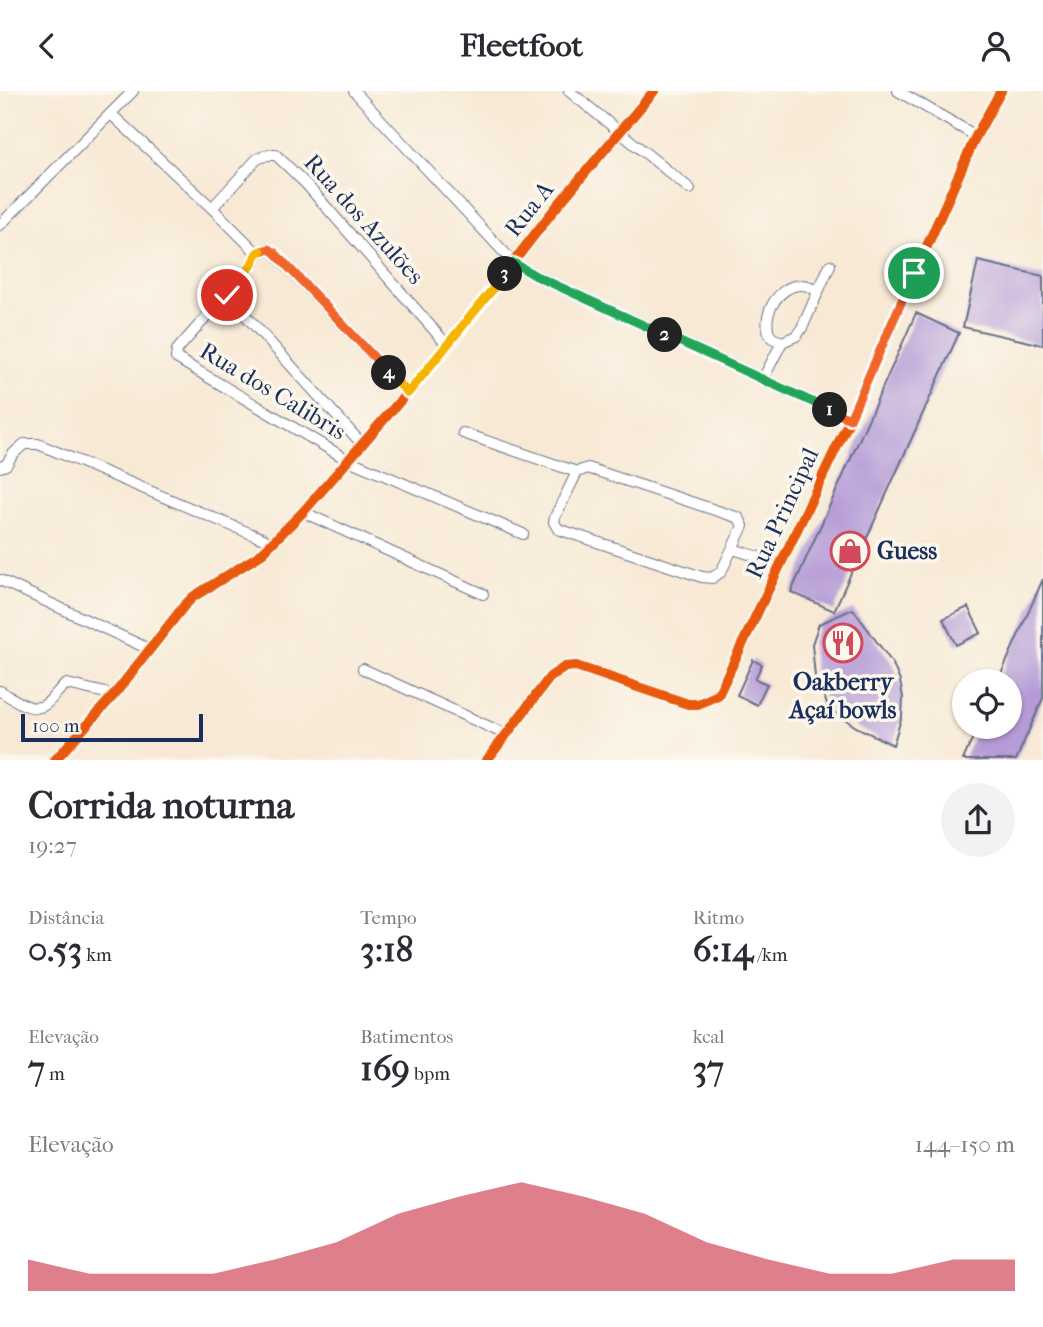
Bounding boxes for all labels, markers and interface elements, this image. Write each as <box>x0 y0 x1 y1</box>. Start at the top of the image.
icon: back <box>28 27 66 65</box>
text: Fleetfoot <box>460 27 583 64</box>
icon: person <box>977 27 1015 65</box>
street label: Rua dos Azulões <box>298 148 430 290</box>
street label: Rua A <box>499 175 560 242</box>
pin <box>884 243 944 303</box>
icon: arrive <box>895 254 933 292</box>
pin: 3 <box>488 257 522 291</box>
text: 3 <box>501 262 508 284</box>
pin <box>197 265 257 325</box>
icon: check <box>208 276 246 314</box>
pin: 2 <box>648 317 682 353</box>
text: 2 <box>660 323 669 345</box>
street label: Rua dos Calibris <box>195 336 351 446</box>
pin: 4 <box>372 355 406 391</box>
text: 4 <box>383 361 394 383</box>
pin: 1 <box>812 393 848 427</box>
text: 1 <box>826 398 833 420</box>
street label: Rua Principal <box>740 443 825 583</box>
shop icon: Guess <box>829 530 871 572</box>
place label: Guess <box>877 537 937 565</box>
restaurant icon: Oakberry Açaí bowls <box>822 622 864 664</box>
place label: Oakberry Açaí bowls <box>788 668 897 725</box>
map controls <box>952 669 1022 739</box>
button: locate <box>952 669 1022 739</box>
scale bar <box>21 711 203 743</box>
text: 100 m <box>32 715 80 737</box>
text: Corrida noturna <box>28 783 294 828</box>
button: share <box>941 783 1015 857</box>
text: 19:27 <box>28 832 77 859</box>
text: Distância <box>28 907 104 929</box>
text: Tempo <box>360 907 417 929</box>
text: Ritmo <box>693 907 744 929</box>
text: 0.53 <box>28 929 82 970</box>
text: 3:18 <box>360 929 413 970</box>
text: 6:14 <box>693 929 753 970</box>
text: km <box>82 944 112 966</box>
text: /km <box>753 944 788 966</box>
text: Elevação <box>28 1026 99 1048</box>
text: Batimentos <box>360 1026 453 1048</box>
text: kcal <box>693 1026 725 1048</box>
text: 7 <box>28 1048 45 1089</box>
text: 169 <box>360 1048 410 1089</box>
text: 37 <box>693 1048 724 1089</box>
text: m <box>45 1063 65 1085</box>
text: bpm <box>410 1063 450 1085</box>
text: Elevação <box>28 1131 114 1158</box>
text: 144–150 m <box>915 1131 1015 1158</box>

